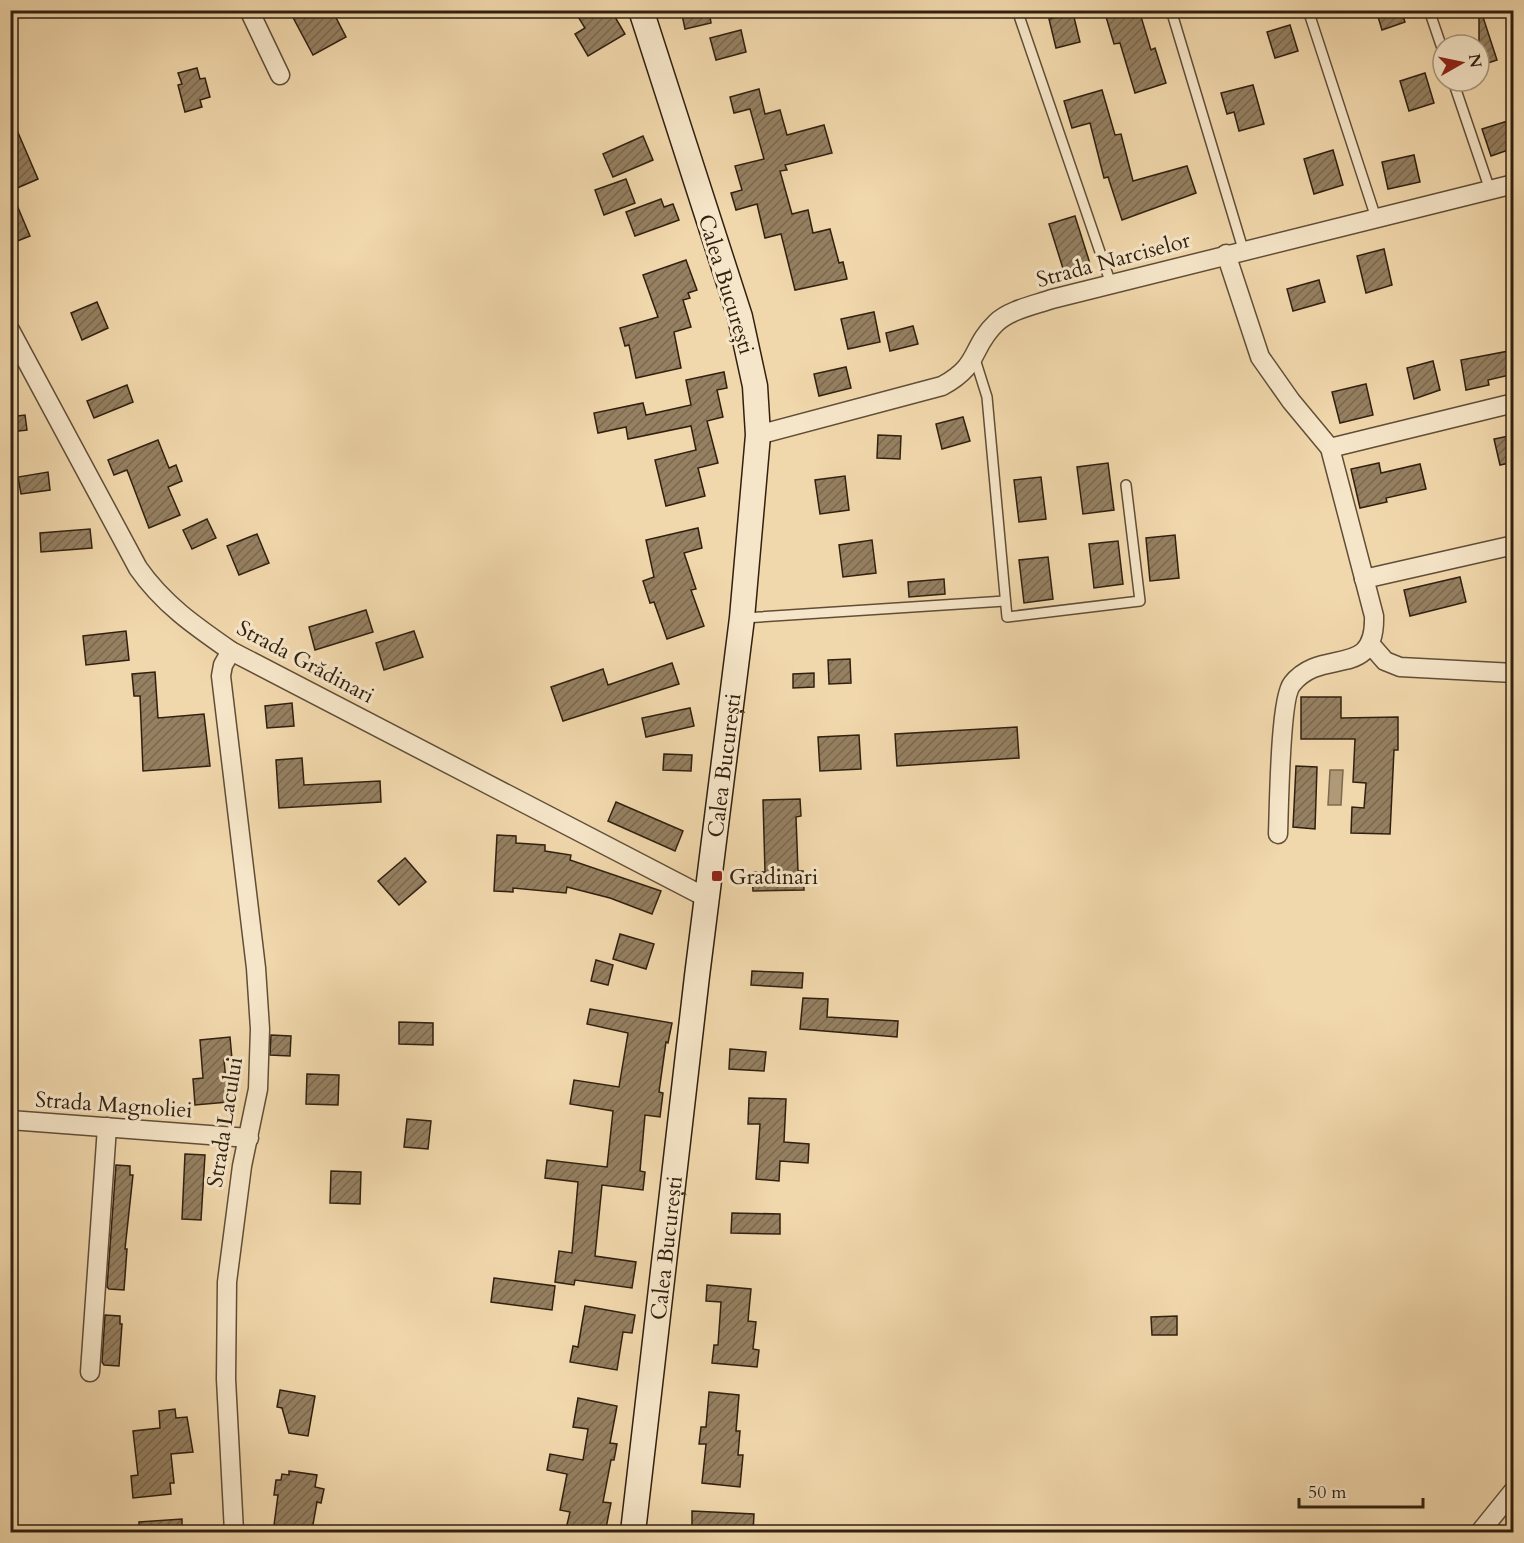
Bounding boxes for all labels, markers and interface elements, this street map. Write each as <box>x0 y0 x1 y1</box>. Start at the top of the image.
north arrow <box>1431 33 1491 93</box>
text: N <box>1463 52 1487 69</box>
street label: Calea București <box>691 211 762 358</box>
street label: Strada Narciselor <box>1033 225 1194 295</box>
street label: Strada Grădinari <box>232 613 379 711</box>
street label: Calea București <box>701 692 748 839</box>
place label: Gradinari <box>729 862 818 892</box>
marker: Gradinari <box>710 869 724 883</box>
street label: Strada Lacului <box>200 1055 250 1189</box>
street label: Strada Magnoliei <box>34 1085 194 1125</box>
street label: Calea București <box>644 1174 690 1322</box>
scale bar <box>1299 1471 1424 1509</box>
text: 50 m <box>1308 1480 1347 1505</box>

